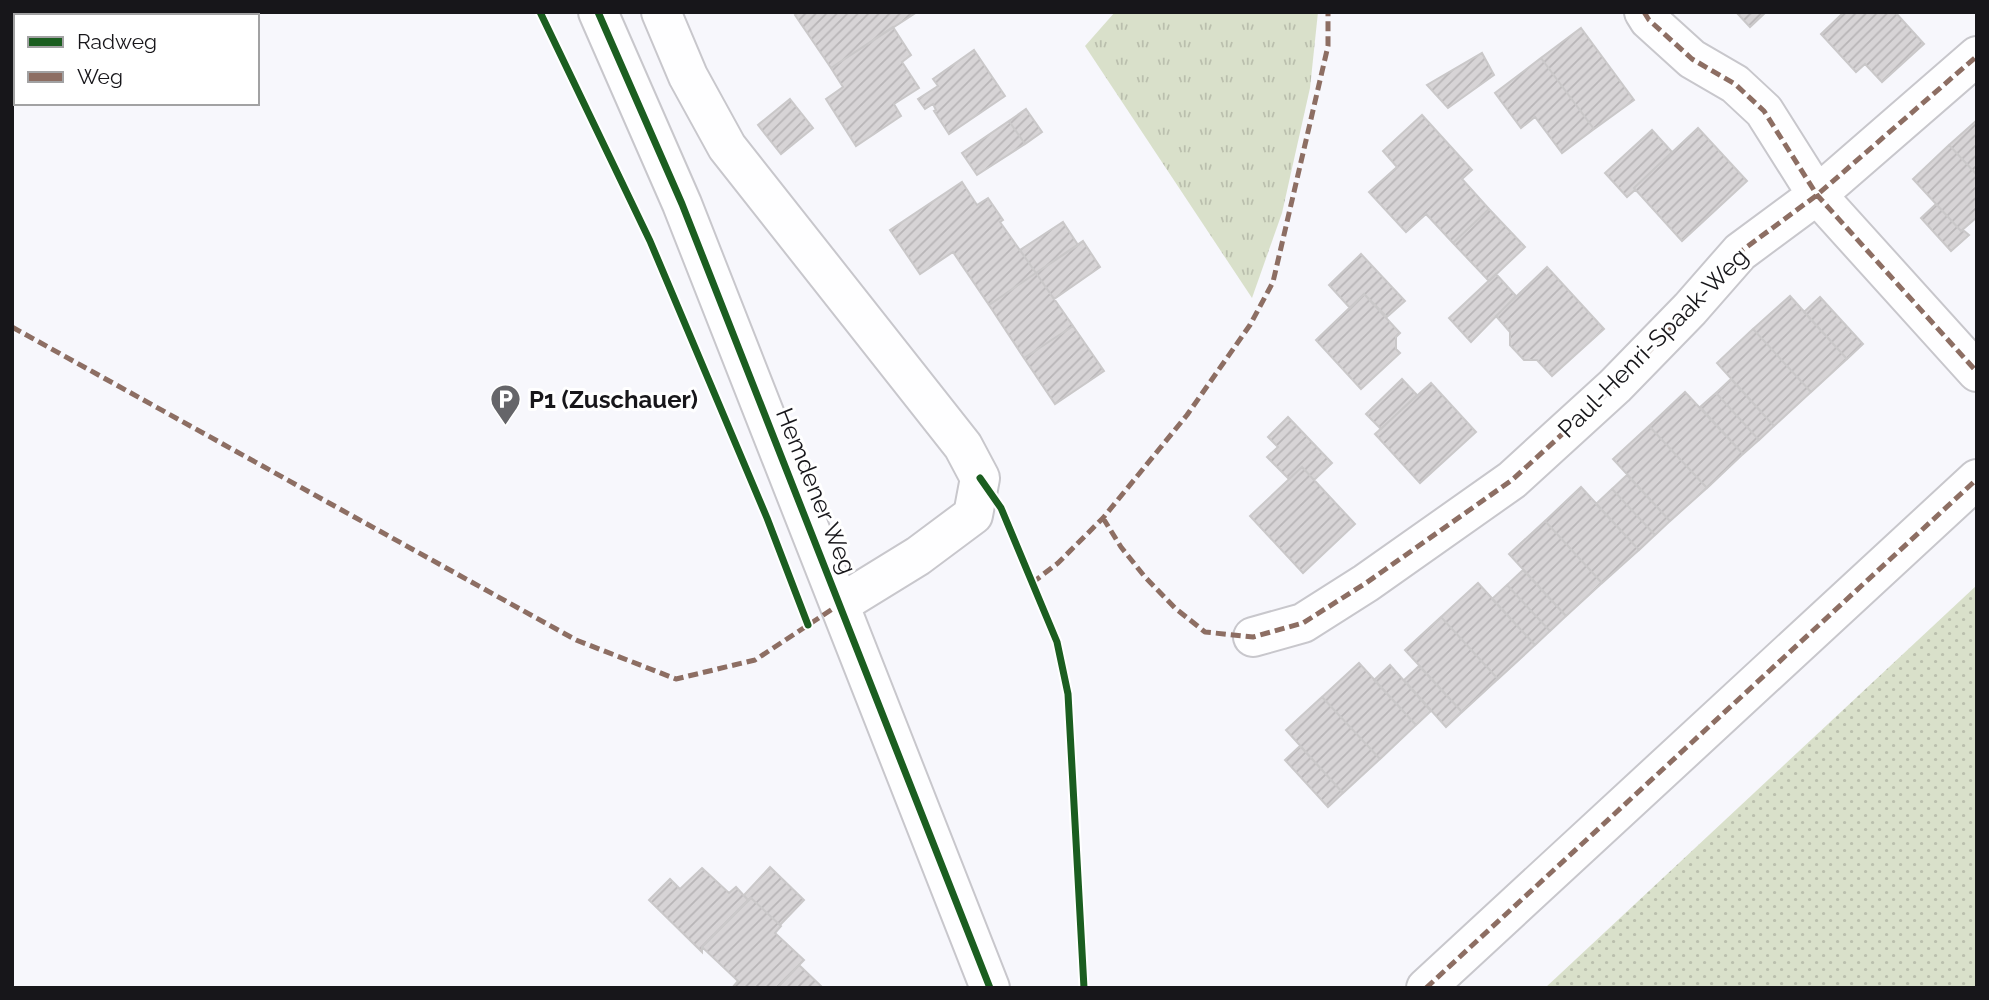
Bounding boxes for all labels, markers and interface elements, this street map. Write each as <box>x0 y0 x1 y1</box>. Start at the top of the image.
legend <box>14 14 259 105</box>
text: Radweg <box>77 29 157 54</box>
text: Weg <box>77 64 123 89</box>
street label: Paul-Henri-Spaak-Weg <box>1552 242 1754 444</box>
parking icon: P1 (Zuschauer) <box>489 383 523 427</box>
place label: P1 (Zuschauer) <box>529 385 698 414</box>
street label: Hemdener Weg <box>770 404 863 578</box>

